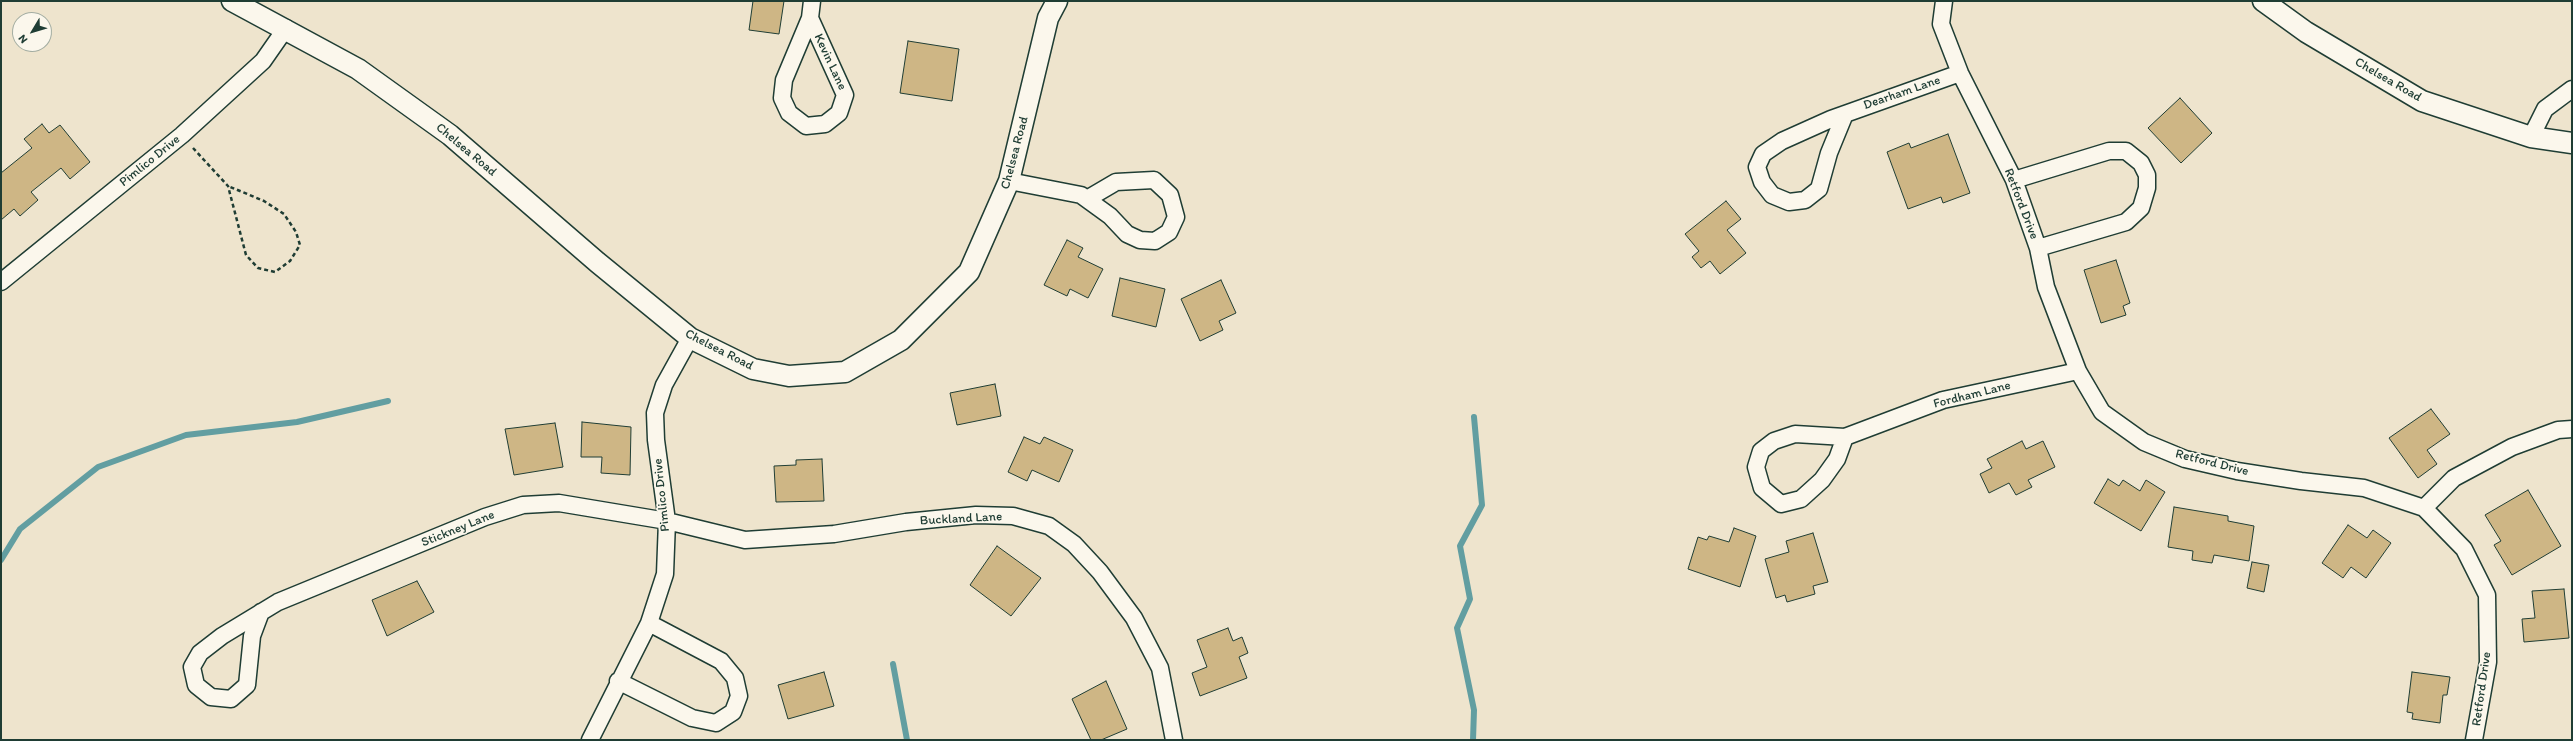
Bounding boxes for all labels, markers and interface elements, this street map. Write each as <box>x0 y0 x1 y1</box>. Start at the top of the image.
north arrow <box>12 12 52 52</box>
street label: Kevin Lane <box>810 31 850 93</box>
text: N <box>16 32 30 46</box>
street label: Chelsea Road <box>2352 55 2424 105</box>
street label: Dearham Lane <box>1861 73 1943 113</box>
street label: Chelsea Road <box>998 115 1032 191</box>
street label: Chelsea Road <box>432 120 500 180</box>
street label: Pimlico Drive <box>116 132 184 190</box>
street label: Retford Drive <box>2000 166 2042 242</box>
street label: Chelsea Road <box>682 326 756 374</box>
street label: Fordham Lane <box>1932 378 2012 412</box>
street label: Retford Drive <box>2174 446 2250 480</box>
street label: Pimlico Drive <box>650 458 674 532</box>
street label: Stickney Lane <box>419 507 497 551</box>
street label: Buckland Lane <box>919 509 1003 529</box>
street label: Retford Drive <box>2469 651 2495 727</box>

